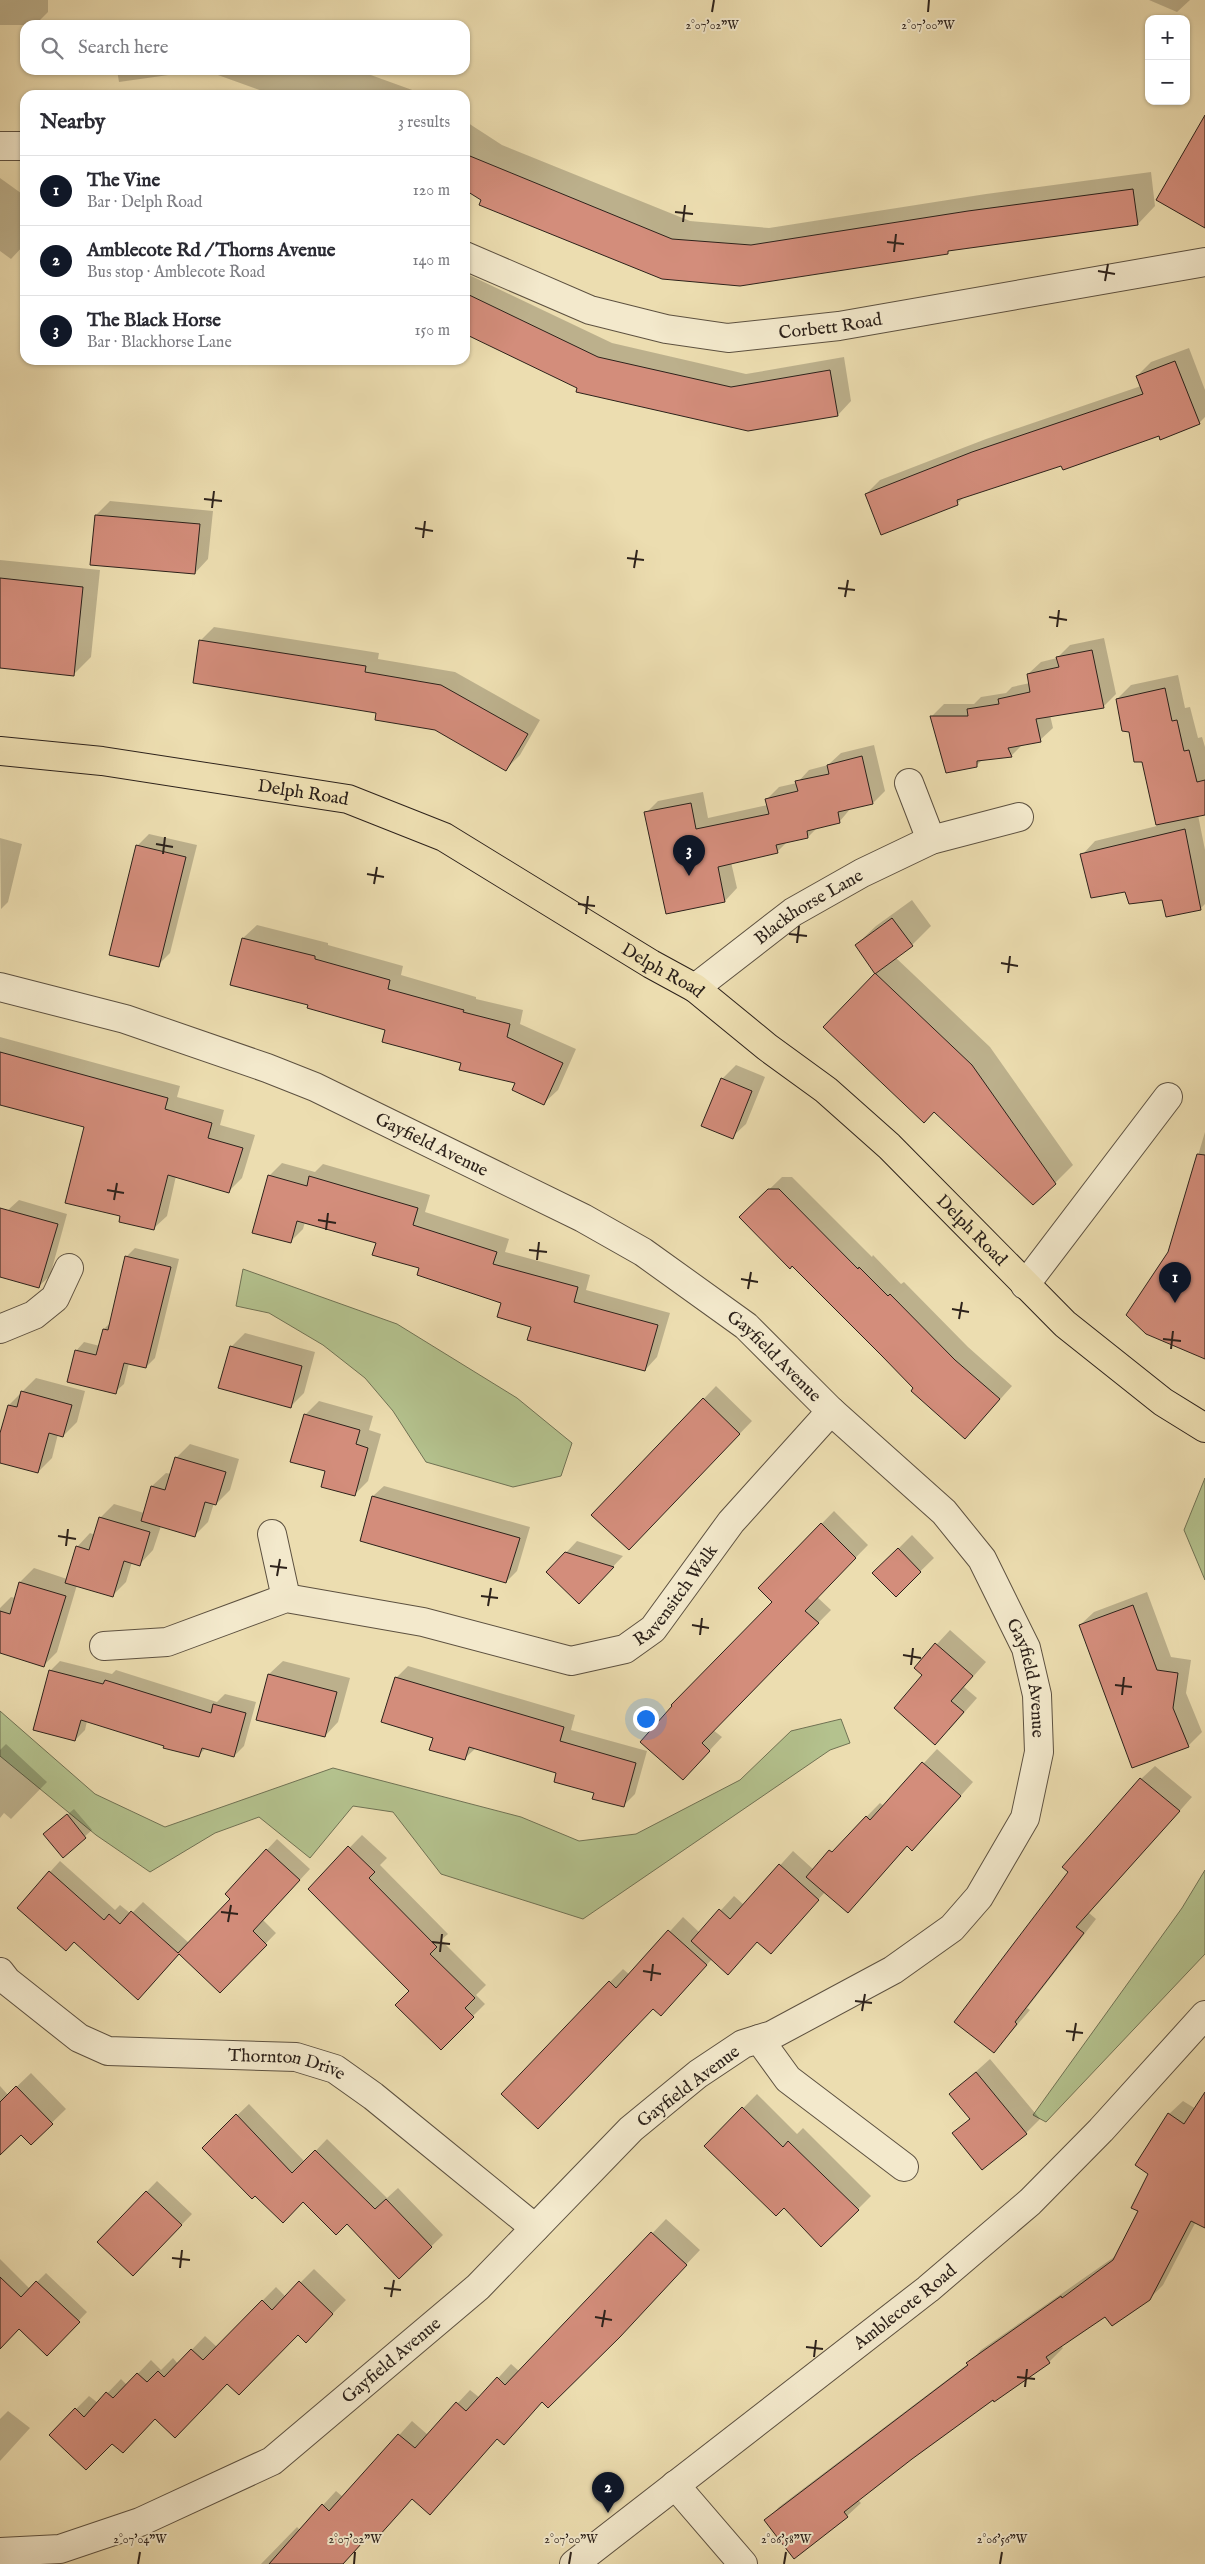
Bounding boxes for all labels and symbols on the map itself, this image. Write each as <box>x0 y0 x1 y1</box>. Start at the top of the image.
text: 2°07'02"W <box>685 18 739 33</box>
text: 2°07'00"W <box>901 18 955 33</box>
street label: Corbett Road <box>777 309 884 345</box>
street label: Delph Road <box>256 775 350 812</box>
pin: 3 <box>673 835 705 876</box>
street label: Blackhorse Lane <box>750 865 868 951</box>
street label: Delph Road <box>617 939 709 1004</box>
street label: Gayfield Avenue <box>371 1108 492 1183</box>
street label: Delph Road <box>931 1190 1012 1272</box>
pin: 1 <box>1159 1262 1191 1303</box>
street label: Gayfield Avenue <box>722 1306 826 1408</box>
street label: Ravensitch Walk <box>629 1540 724 1652</box>
street label: Gayfield Avenue <box>1000 1615 1048 1738</box>
your location <box>633 1706 659 1732</box>
street label: Gayfield Avenue <box>633 2041 745 2133</box>
street label: Thornton Drive <box>228 2045 350 2086</box>
street label: Amblecote Road <box>849 2260 962 2356</box>
street label: Gayfield Avenue <box>337 2313 446 2409</box>
pin: 2 <box>592 2472 624 2513</box>
text: 2°07'04"W <box>113 2532 167 2547</box>
text: 2°07'02"W <box>328 2532 382 2547</box>
text: 2°07'00"W <box>544 2532 598 2547</box>
text: 2°06'58"W <box>761 2532 812 2547</box>
text: 2°06'56"W <box>977 2532 1028 2547</box>

